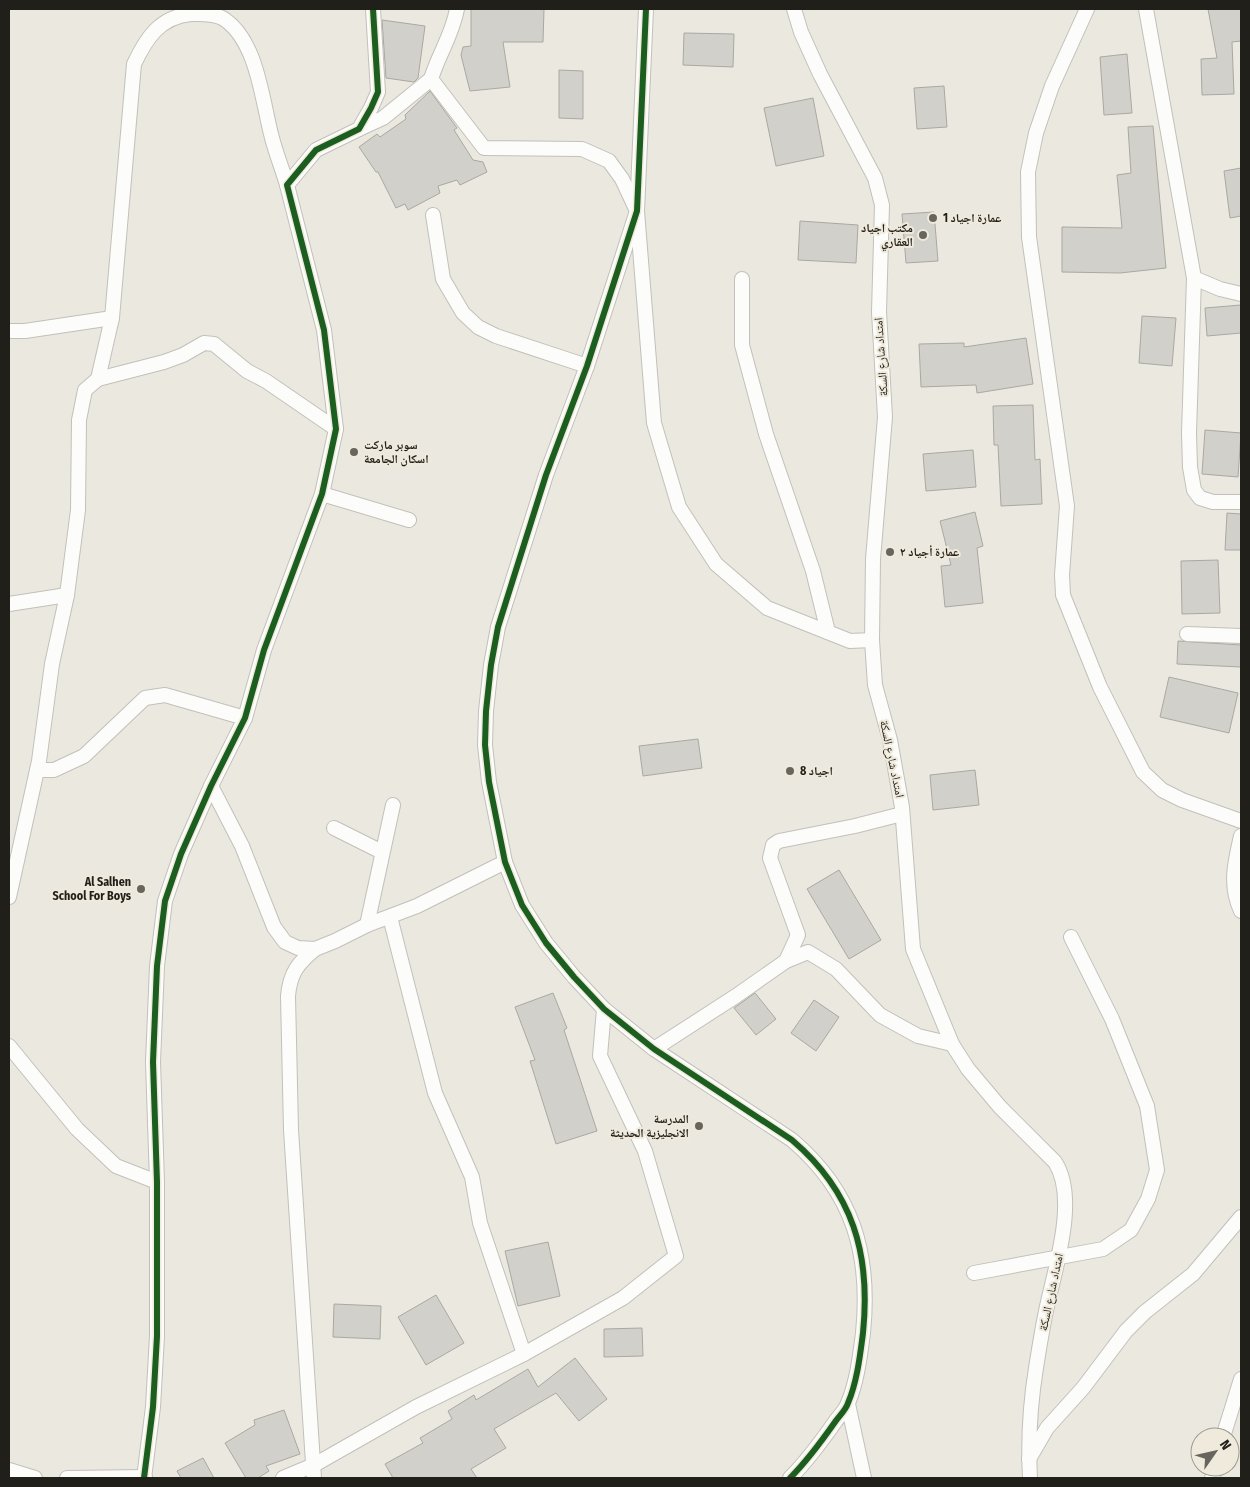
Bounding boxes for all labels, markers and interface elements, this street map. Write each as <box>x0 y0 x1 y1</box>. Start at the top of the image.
place label: عمارة اجياد 1 <box>943 211 1002 225</box>
marker: عمارة اجياد 1 <box>927 212 939 224</box>
place label: مكتب اجياد العقاري <box>861 221 913 252</box>
marker: مكتب اجياد العقاري <box>917 229 929 241</box>
street label: امتداد شارع السكة <box>871 317 892 397</box>
place label: سوبر ماركت اسكان الجامعة <box>364 438 429 467</box>
marker: سوبر ماركت اسكان الجامعة <box>348 446 360 458</box>
place label: عمارة أجياد ٢ <box>900 545 959 559</box>
marker: عمارة أجياد ٢ <box>884 546 896 558</box>
street label: امتداد شارع السكة <box>876 719 907 799</box>
place label: اجياد 8 <box>800 764 833 778</box>
marker: اجياد 8 <box>784 765 796 777</box>
place label: Al Salhen School For Boys <box>53 875 132 903</box>
marker: Al Salhen School For Boys <box>135 883 147 895</box>
place label: المدرسة الانجليزية الحديثة <box>610 1112 689 1140</box>
marker: المدرسة الانجليزية الحديثة <box>693 1120 705 1132</box>
street label: امتداد شارع السكة <box>1036 1252 1067 1332</box>
north arrow <box>1190 1427 1240 1477</box>
text: N <box>1216 1437 1235 1453</box>

